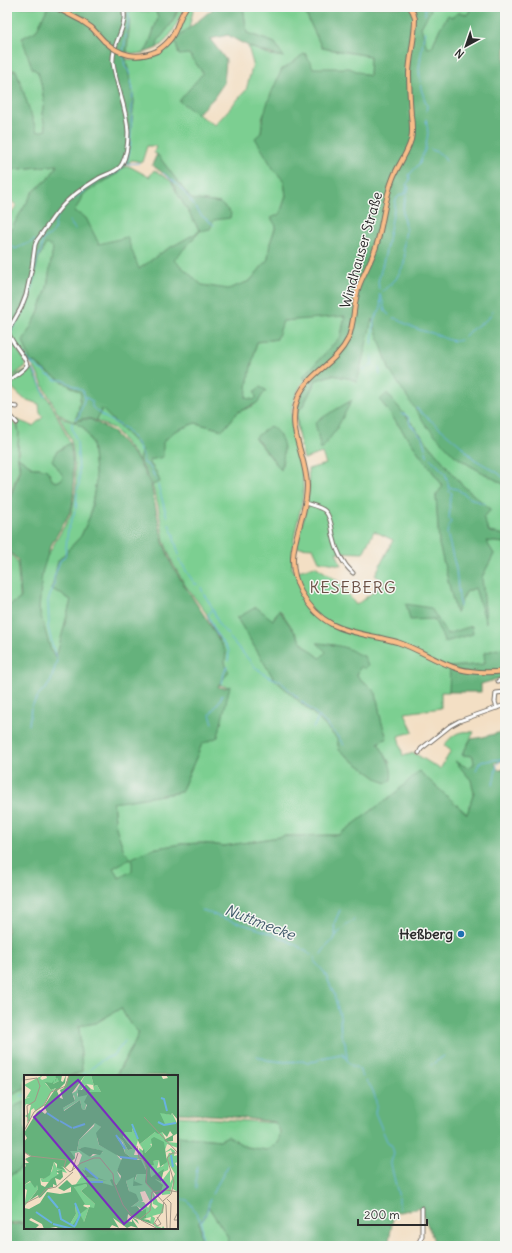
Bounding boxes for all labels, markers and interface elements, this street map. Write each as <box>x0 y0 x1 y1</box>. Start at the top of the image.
north arrow <box>446 26 486 66</box>
text: N <box>452 46 467 61</box>
street label: Windhauser Straße <box>336 190 386 310</box>
district label: KESEBERG <box>310 577 396 597</box>
water label: Nuttmecke <box>222 900 299 944</box>
place label: Heßberg <box>399 925 453 943</box>
marker: Heßberg <box>456 929 466 939</box>
inset map <box>24 1075 178 1229</box>
scale bar <box>358 1201 427 1227</box>
text: 200 m <box>364 1207 400 1222</box>

